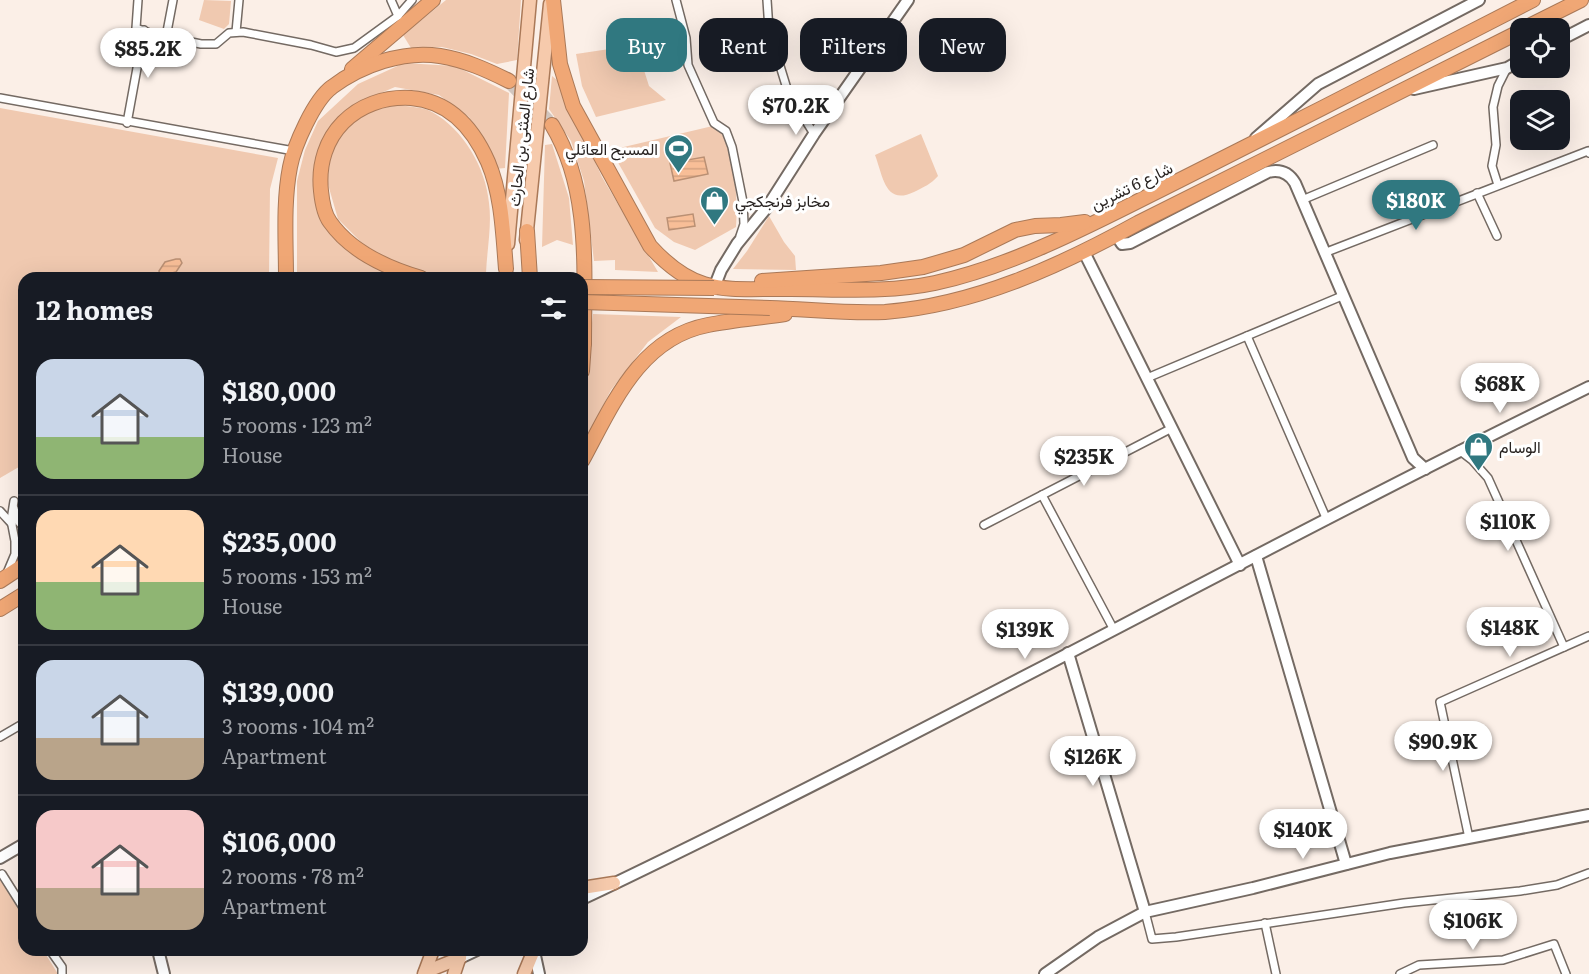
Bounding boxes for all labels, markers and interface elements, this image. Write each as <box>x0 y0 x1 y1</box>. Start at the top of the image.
chip: Buy <box>606 18 687 72</box>
chip: Rent <box>699 18 788 72</box>
chip: Filters <box>800 18 907 72</box>
chip: New <box>919 18 1006 72</box>
map controls <box>1510 18 1570 150</box>
button: locate <box>1510 18 1570 78</box>
pin: $85.2K <box>99 28 197 79</box>
text: $85.2K <box>114 32 182 62</box>
street label: شارع المثنى بن الحارث <box>501 67 540 208</box>
pin: $70.2K <box>747 85 845 136</box>
text: $70.2K <box>762 89 830 119</box>
button: layers <box>1510 90 1570 150</box>
sports icon: المسبح العائلي <box>663 132 695 174</box>
place label: المسبح العائلي <box>565 136 658 163</box>
street label: شارع 6 تشرين <box>1086 155 1177 216</box>
pin: $180K <box>1374 180 1458 231</box>
shop icon: مخابز فرنجكجي <box>698 184 730 226</box>
text: $180K <box>1386 184 1446 214</box>
place label: مخابز فرنجكجي <box>735 188 830 215</box>
text: 12 homes <box>36 289 153 328</box>
icon: filters <box>537 292 570 325</box>
pin: $68K <box>1464 363 1536 414</box>
text: $68K <box>1474 367 1526 397</box>
text: $180,000 <box>222 370 336 409</box>
icon: home <box>84 383 156 455</box>
text: 5 rooms · 123 m² <box>222 409 372 439</box>
shop icon: الوسام <box>1462 430 1494 472</box>
place label: الوسام <box>1499 434 1541 458</box>
pin: $235K <box>1042 436 1126 487</box>
text: House <box>222 439 282 469</box>
text: $235K <box>1054 440 1114 470</box>
pin: $110K <box>1466 501 1550 552</box>
text: $110K <box>1480 505 1536 535</box>
text: $235,000 <box>222 521 336 560</box>
icon: home <box>84 534 156 606</box>
text: 5 rooms · 153 m² <box>222 560 372 590</box>
text: House <box>222 590 282 620</box>
pin: $148K <box>1468 607 1552 658</box>
pin: $139K <box>983 609 1067 660</box>
text: $148K <box>1481 611 1539 641</box>
text: $139K <box>996 613 1054 643</box>
text: $139,000 <box>222 671 334 710</box>
icon: home <box>84 684 156 756</box>
text: 3 rooms · 104 m² <box>222 710 374 740</box>
pin: $90.9K <box>1394 721 1492 772</box>
text: $90.9K <box>1408 725 1478 755</box>
pin: $126K <box>1051 736 1135 787</box>
text: Apartment <box>222 740 327 770</box>
text: $126K <box>1064 740 1122 770</box>
pin: $140K <box>1261 809 1345 860</box>
text: $140K <box>1273 813 1333 843</box>
text: $106,000 <box>222 821 336 860</box>
icon: home <box>84 834 156 906</box>
text: 2 rooms · 78 m² <box>222 860 364 890</box>
text: Apartment <box>222 890 327 920</box>
pin: $106K <box>1431 900 1515 951</box>
text: $106K <box>1443 904 1503 934</box>

